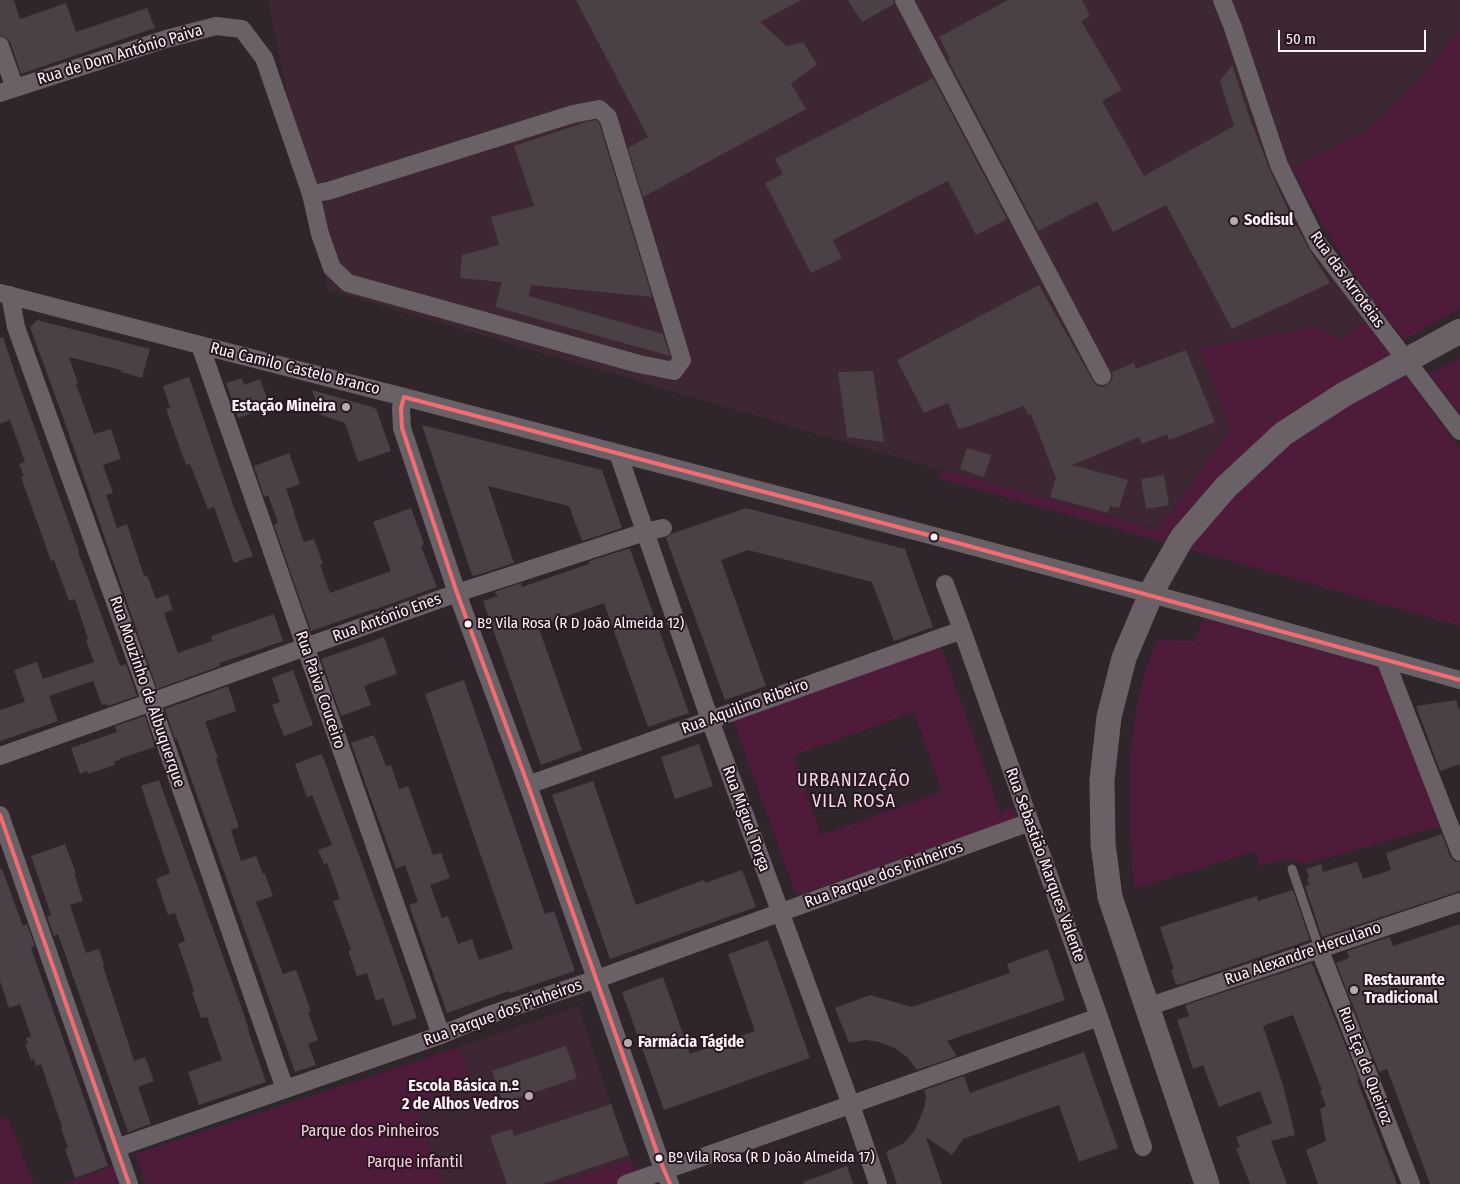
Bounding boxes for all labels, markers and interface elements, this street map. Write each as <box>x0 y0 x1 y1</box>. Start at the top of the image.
scale bar <box>1280 20 1428 52</box>
street label: Rua de Dom António Paiva <box>35 21 205 89</box>
text: 50 m <box>1286 30 1316 48</box>
place label: Sodisul <box>1244 211 1293 231</box>
marker: Sodisul <box>1228 215 1240 227</box>
street label: Rua das Arroteias <box>1306 228 1388 332</box>
street label: Rua Camilo Castelo Branco <box>208 339 382 399</box>
place label: Estação Mineira <box>232 397 336 417</box>
marker: Estação Mineira <box>340 401 352 413</box>
unlabelled marker <box>929 532 939 542</box>
street label: Rua António Enes <box>330 589 444 647</box>
street label: Rua Mouzinho de Albuquerque <box>105 594 189 790</box>
place label: Bº Vila Rosa (R D João Almeida 12) <box>477 615 684 633</box>
marker: Bº Vila Rosa (R D João Almeida 12) <box>463 619 473 629</box>
street label: Rua Paiva Couceiro <box>291 629 349 751</box>
street label: Rua Aquilino Ribeiro <box>679 675 811 739</box>
street label: Rua Miguel Torga <box>718 764 774 874</box>
street label: Rua Sebastião Marques Valente <box>1001 765 1089 965</box>
district label: URBANIZAÇÃO VILA ROSA <box>796 770 912 812</box>
street label: Rua Parque dos Pinheiros <box>802 837 966 913</box>
street label: Rua Alexandre Herculano <box>1222 918 1384 990</box>
place label: Restaurante Tradicional <box>1364 971 1445 1009</box>
street label: Rua Parque dos Pinheiros <box>421 975 585 1051</box>
marker: Restaurante Tradicional <box>1348 984 1360 996</box>
street label: Rua Eça de Queiroz <box>1334 1004 1396 1128</box>
place label: Farmácia Tágide <box>638 1033 744 1053</box>
marker: Farmácia Tágide <box>622 1037 634 1049</box>
place label: Escola Básica n.º 2 de Alhos Vedros <box>402 1077 519 1115</box>
marker: Escola Básica n.º 2 de Alhos Vedros <box>523 1090 535 1102</box>
park label: Parque dos Pinheiros <box>301 1122 439 1142</box>
place label: Bº Vila Rosa (R D João Almeida 17) <box>668 1149 875 1167</box>
park label: Parque infantil <box>367 1153 463 1173</box>
marker: Bº Vila Rosa (R D João Almeida 17) <box>654 1153 664 1163</box>

